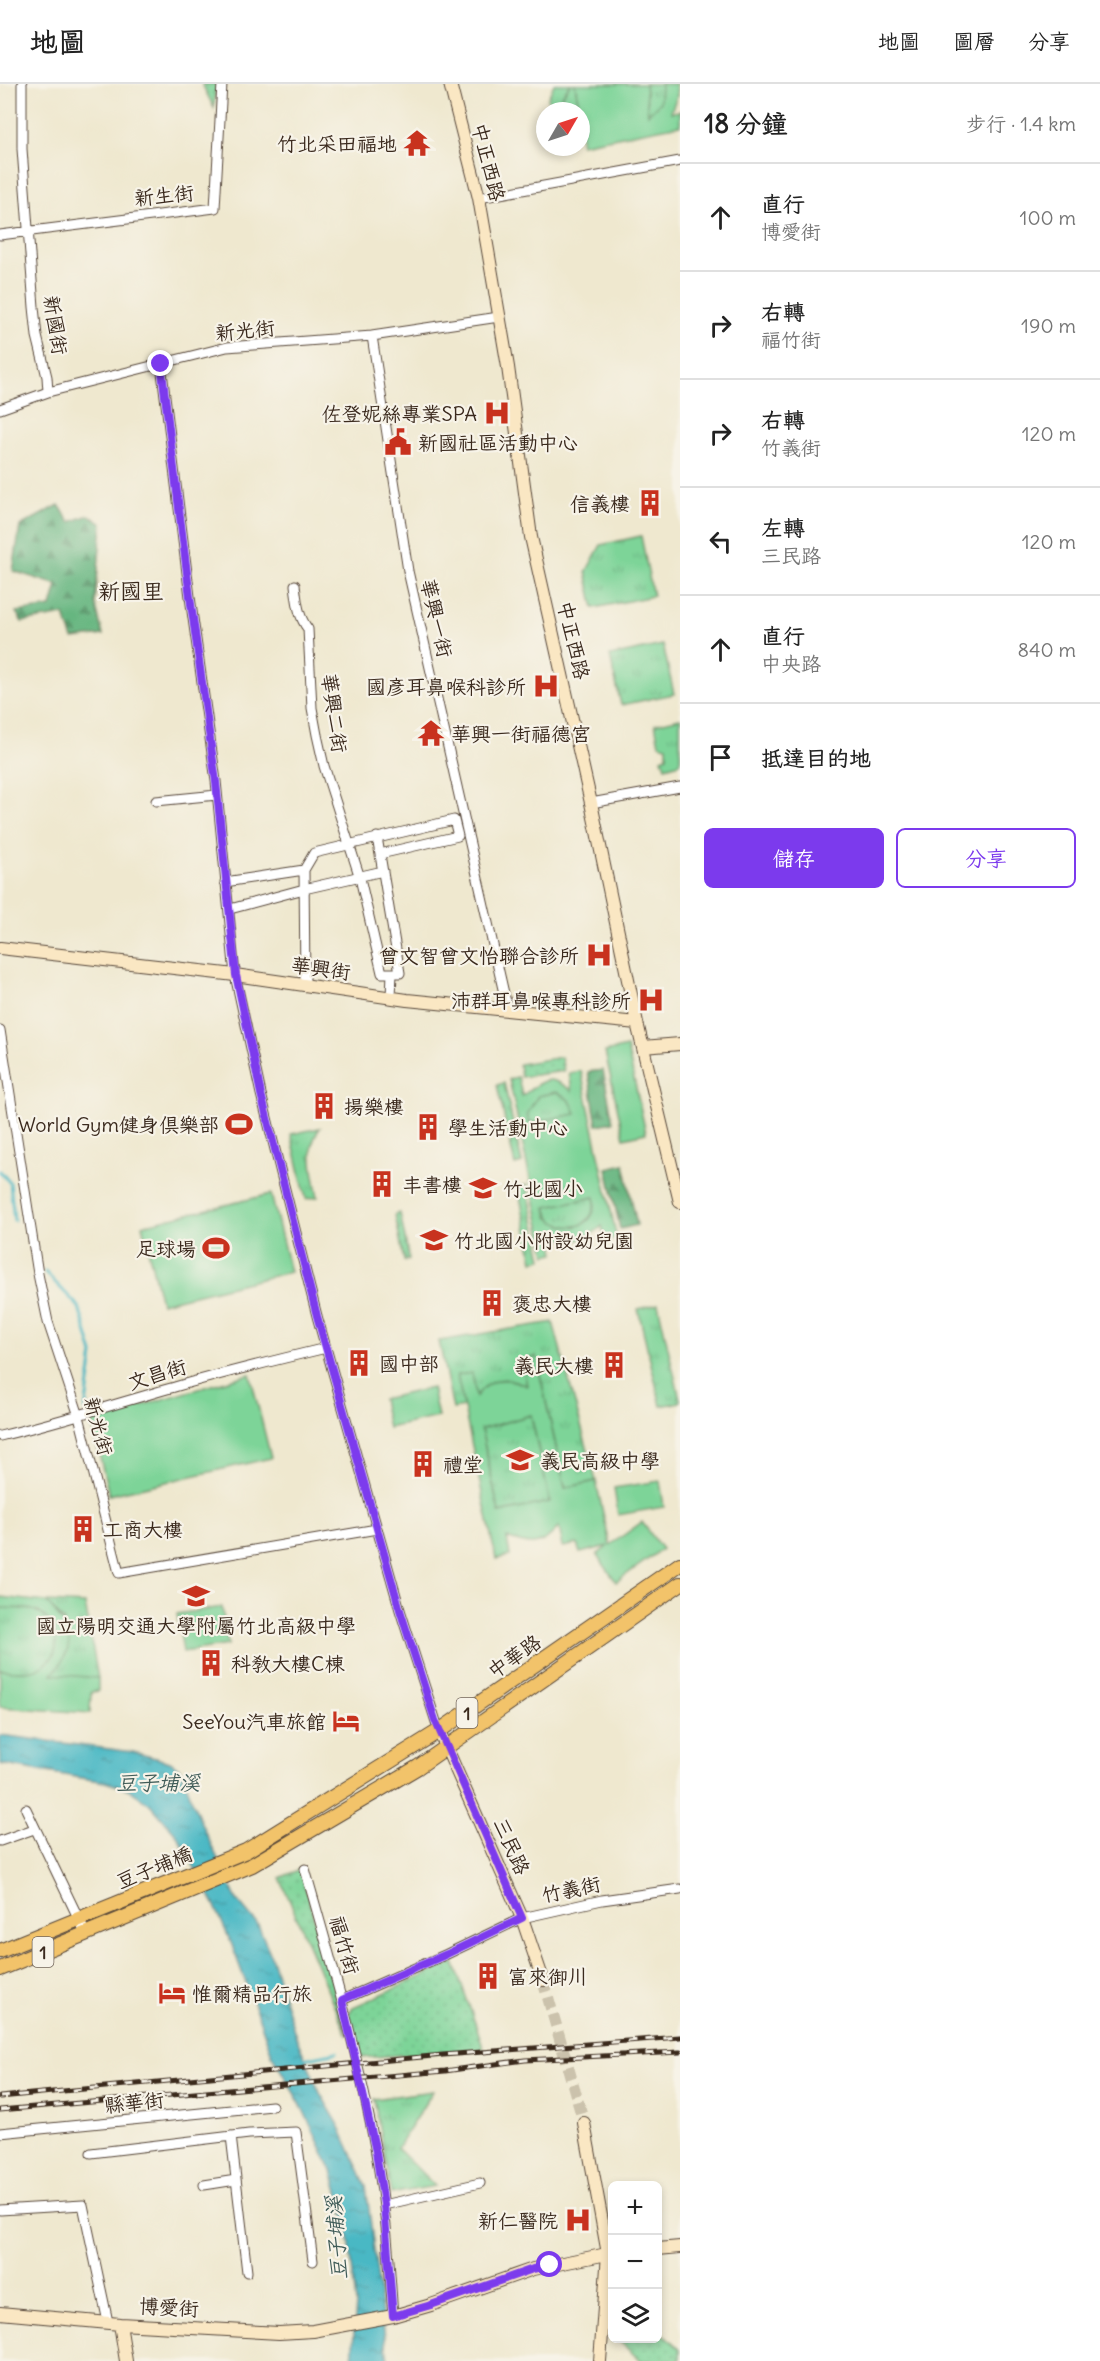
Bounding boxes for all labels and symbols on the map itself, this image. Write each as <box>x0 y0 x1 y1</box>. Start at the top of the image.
north arrow <box>536 102 590 156</box>
street label: 中正西路 <box>467 120 511 205</box>
temple icon: 竹北采田福地 <box>402 128 432 158</box>
place label: 竹北采田福地 <box>277 131 397 156</box>
street label: 新生街 <box>133 179 195 211</box>
street label: 新國街 <box>39 293 73 357</box>
street label: 新光街 <box>214 314 276 346</box>
route end <box>147 350 173 376</box>
hospital icon: 佐登妮絲專業SPA <box>482 398 512 428</box>
place label: 佐登妮絲專業SPA <box>322 401 477 426</box>
public building icon: 新國社區活動中心 <box>383 427 413 457</box>
place label: 新國社區活動中心 <box>418 430 578 455</box>
building icon: 信義樓 <box>635 488 665 518</box>
place label: 信義樓 <box>570 491 630 516</box>
street label: 華興一街 <box>416 576 458 660</box>
district label: 新國里 <box>98 577 164 605</box>
street label: 中正西路 <box>553 598 595 683</box>
hospital icon: 國彥耳鼻喉科診所 <box>531 671 561 701</box>
street label: 華興二街 <box>317 672 353 754</box>
place label: 國彥耳鼻喉科診所 <box>366 674 526 699</box>
temple icon: 華興一街福德宫 <box>416 718 446 748</box>
place label: 華興一街福德宫 <box>451 721 591 746</box>
hospital icon: 曾文智曾文怡聯合診所 <box>584 940 614 970</box>
place label: 曾文智曾文怡聯合診所 <box>379 943 579 968</box>
street label: 華興街 <box>290 951 352 985</box>
hospital icon: 沛群耳鼻喉專科診所 <box>636 985 666 1015</box>
place label: 沛群耳鼻喉專科診所 <box>451 988 631 1013</box>
building icon: 揚樂樓 <box>309 1091 339 1121</box>
place label: 揚樂樓 <box>344 1094 404 1119</box>
sports icon: World Gym健身俱樂部 <box>224 1109 254 1139</box>
place label: World Gym健身俱樂部 <box>18 1112 219 1137</box>
building icon: 學生活動中心 <box>413 1112 443 1142</box>
place label: 學生活動中心 <box>448 1115 568 1140</box>
building icon: 丰書樓 <box>367 1169 397 1199</box>
place label: 丰書樓 <box>402 1172 462 1197</box>
school or university icon: 竹北國小 <box>468 1173 498 1203</box>
place label: 竹北國小 <box>503 1176 583 1201</box>
school or university icon: 竹北國小附設幼兒園 <box>419 1225 449 1255</box>
place label: 竹北國小附設幼兒園 <box>454 1228 634 1253</box>
sports icon: 足球場 <box>201 1233 231 1263</box>
place label: 足球場 <box>136 1236 196 1261</box>
building icon: 褒忠大樓 <box>477 1288 507 1318</box>
place label: 褒忠大樓 <box>512 1291 592 1316</box>
building icon: 國中部 <box>344 1348 374 1378</box>
building icon: 義民大樓 <box>599 1350 629 1380</box>
place label: 國中部 <box>379 1351 439 1376</box>
street label: 文昌街 <box>125 1353 189 1395</box>
place label: 義民大樓 <box>514 1353 594 1378</box>
street label: 新光街 <box>79 1394 119 1458</box>
school or university icon: 義民高級中學 <box>505 1445 535 1475</box>
place label: 義民高級中學 <box>540 1448 660 1473</box>
building icon: 禮堂 <box>408 1449 438 1479</box>
place label: 禮堂 <box>443 1452 483 1477</box>
building icon: 工商大樓 <box>68 1514 98 1544</box>
place label: 工商大樓 <box>103 1517 183 1542</box>
school or university icon: 國立陽明交通大學附屬竹北高級中學 <box>181 1581 211 1611</box>
place label: 國立陽明交通大學附屬竹北高級中學 <box>36 1613 356 1638</box>
street label: 中華路 <box>482 1628 547 1683</box>
building icon: 科教大樓C棟 <box>196 1648 226 1678</box>
place label: 科教大樓C棟 <box>231 1651 345 1676</box>
road number: 1 <box>456 1698 478 1728</box>
hotel icon: SeeYou汽車旅館 <box>331 1706 361 1736</box>
place label: SeeYou汽車旅館 <box>182 1709 326 1734</box>
water label: 豆子埔溪 <box>116 1769 201 1796</box>
street label: 三民路 <box>488 1814 536 1879</box>
street label: 豆子埔橋 <box>112 1840 196 1894</box>
street label: 竹義街 <box>539 1871 603 1907</box>
street label: 福竹街 <box>325 1913 365 1977</box>
road number: 1 <box>32 1937 54 1967</box>
building icon: 富來御川 <box>473 1961 503 1991</box>
place label: 富來御川 <box>508 1964 588 1989</box>
hotel icon: 惟爾精品行旅 <box>157 1978 187 2008</box>
place label: 惟爾精品行旅 <box>192 1981 312 2006</box>
street label: 縣華街 <box>103 2086 165 2118</box>
water label: 豆子埔溪 <box>320 2194 352 2281</box>
hospital icon: 新仁醫院 <box>563 2205 593 2235</box>
place label: 新仁醫院 <box>478 2208 558 2233</box>
route start <box>536 2251 562 2277</box>
street label: 博愛街 <box>138 2293 200 2321</box>

